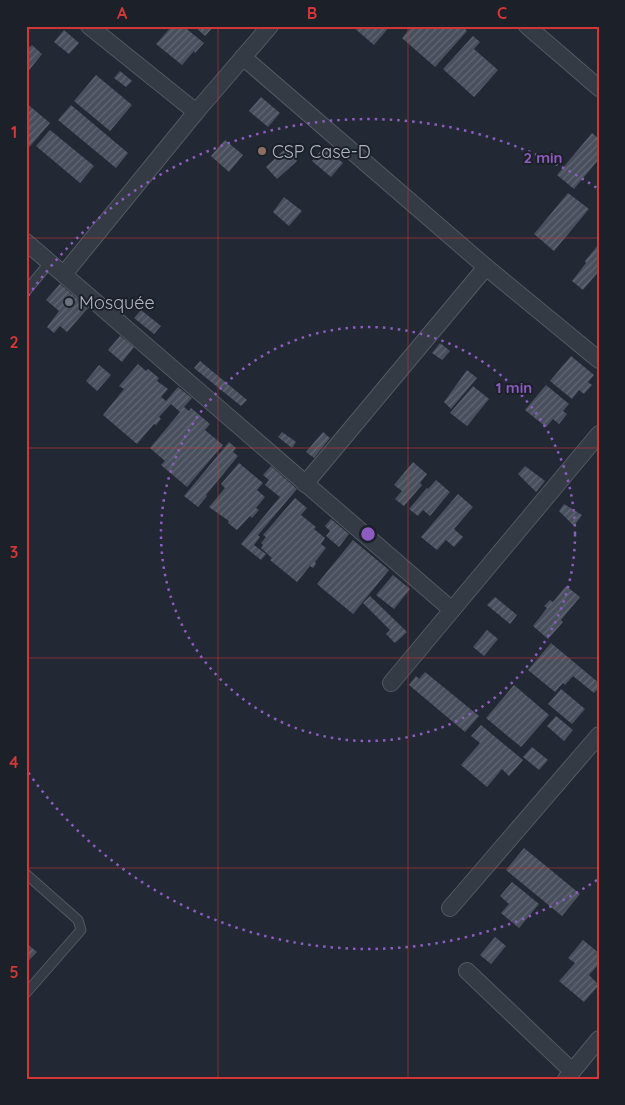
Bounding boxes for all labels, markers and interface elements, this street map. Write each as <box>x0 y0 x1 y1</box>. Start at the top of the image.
text: A <box>117 3 128 23</box>
text: B <box>307 3 317 23</box>
text: C <box>497 3 507 23</box>
text: 1 <box>11 122 17 142</box>
place label: CSP Case-D <box>272 140 371 163</box>
marker: CSP Case-D <box>256 145 268 157</box>
text: 2 min <box>523 148 563 167</box>
place label: Mosquée <box>79 291 155 314</box>
marker: Mosquée <box>63 296 75 308</box>
text: 2 <box>9 332 19 352</box>
text: 1 min <box>496 378 532 397</box>
centre of rings <box>359 525 377 543</box>
text: 3 <box>10 542 18 562</box>
text: 4 <box>9 752 19 772</box>
text: 5 <box>9 962 19 982</box>

